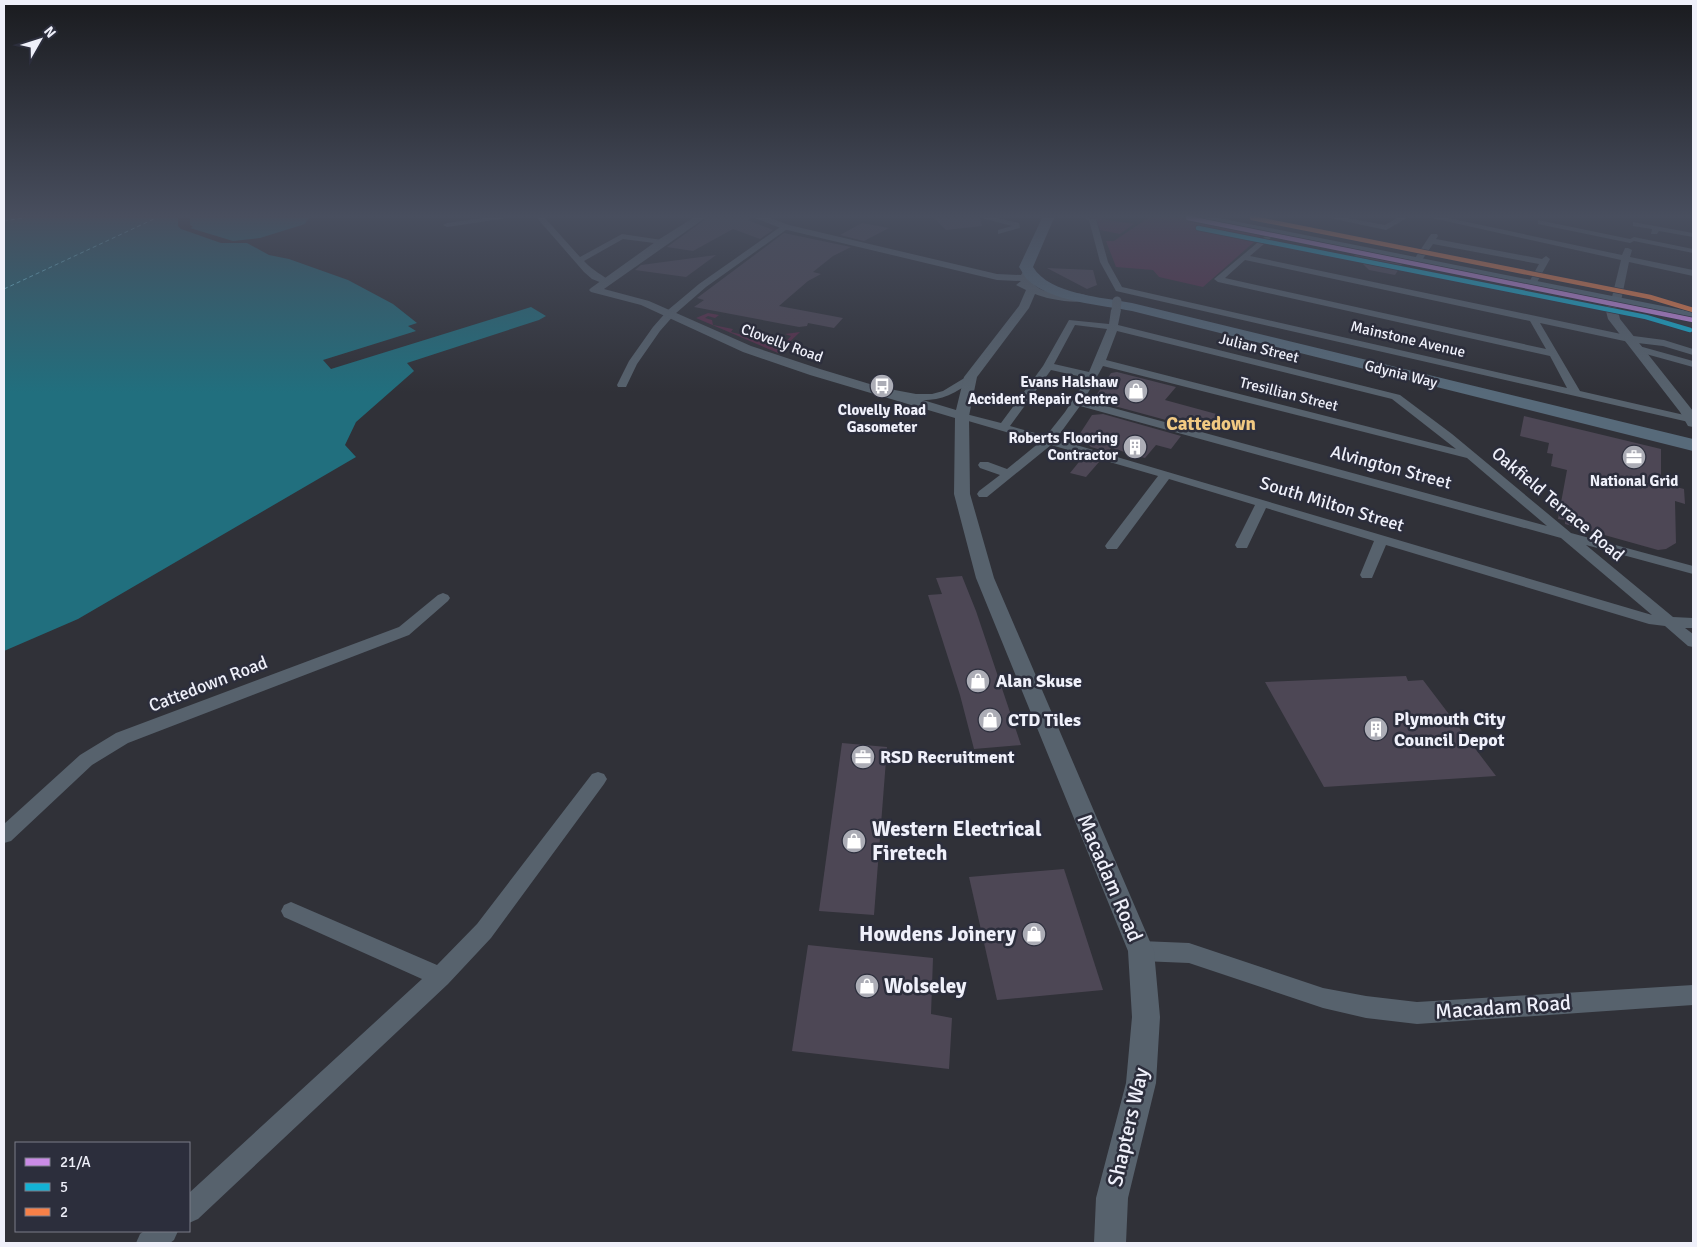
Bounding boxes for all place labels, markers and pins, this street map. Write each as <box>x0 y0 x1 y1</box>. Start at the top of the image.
bus stop icon: Clovelly Road Gasometer <box>869 373 895 399</box>
place label: Evans Halshaw Accident Repair Centre <box>968 373 1119 408</box>
shop icon: Evans Halshaw Accident Repair Centre <box>1123 378 1149 404</box>
place label: Clovelly Road Gasometer <box>838 401 926 436</box>
place label: Roberts Flooring Contractor <box>1008 429 1118 464</box>
building icon: Roberts Flooring Contractor <box>1122 434 1148 460</box>
office icon: National Grid <box>1621 444 1647 470</box>
place label: National Grid <box>1590 472 1678 490</box>
shop icon: Alan Skuse <box>965 668 991 694</box>
place label: Alan Skuse <box>996 670 1082 692</box>
shop icon: CTD Tiles <box>977 707 1003 733</box>
place label: Plymouth City Council Depot <box>1394 708 1505 751</box>
place label: CTD Tiles <box>1008 709 1081 731</box>
building icon: Plymouth City Council Depot <box>1363 716 1389 742</box>
office icon: RSD Recruitment <box>850 744 876 770</box>
place label: RSD Recruitment <box>880 746 1015 768</box>
place label: Western Electrical Firetech <box>872 816 1042 866</box>
shop icon: Western Electrical Firetech <box>841 828 867 854</box>
place label: Howdens Joinery <box>859 921 1017 947</box>
shop icon: Howdens Joinery <box>1021 921 1047 947</box>
shop icon: Wolseley <box>854 973 880 999</box>
place label: Wolseley <box>884 973 967 999</box>

